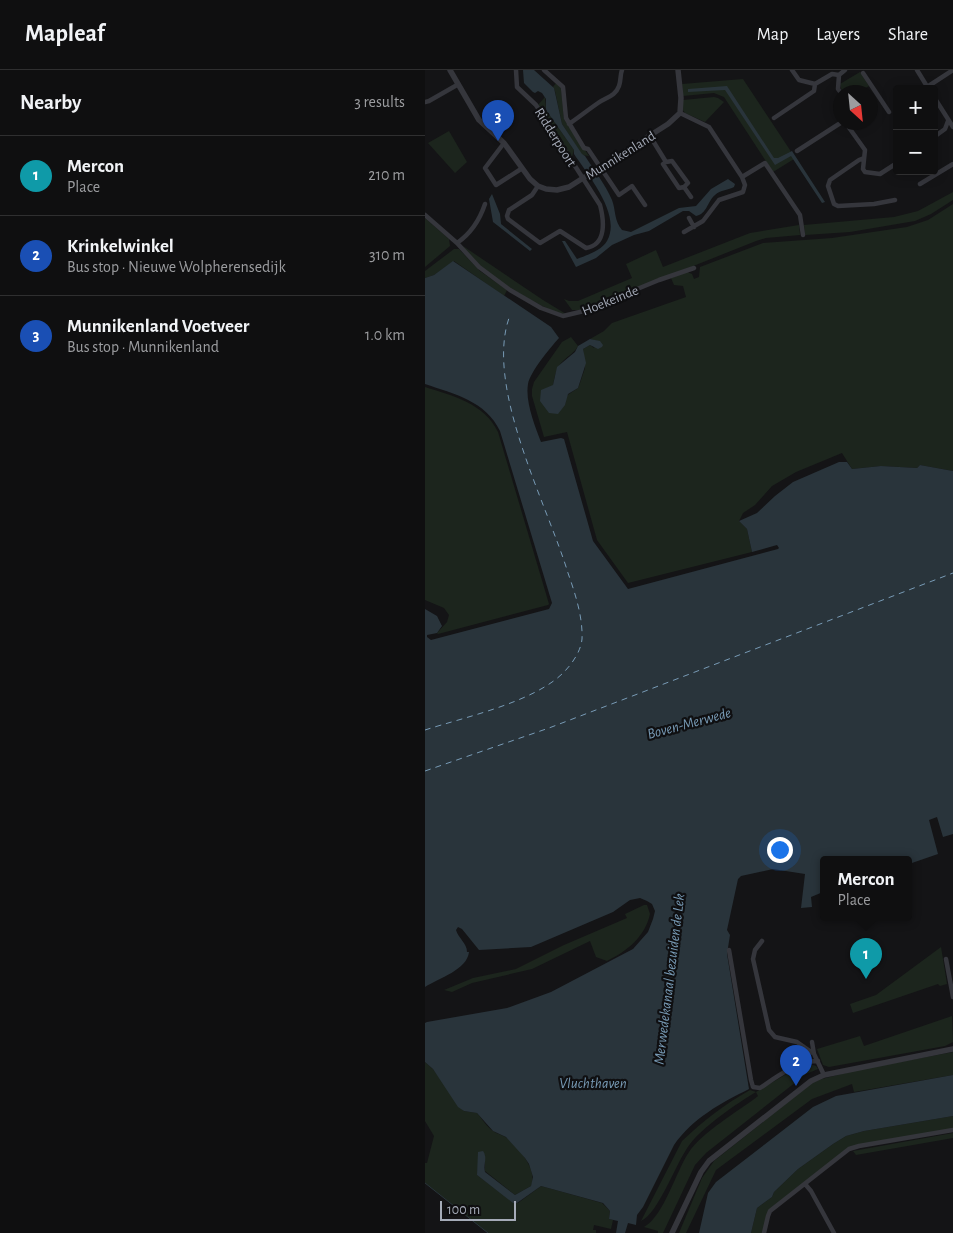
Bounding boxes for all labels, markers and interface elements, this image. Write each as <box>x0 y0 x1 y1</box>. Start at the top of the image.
text: Mapleaf <box>25 22 105 46</box>
text: Map <box>757 26 788 44</box>
text: Layers <box>816 26 860 44</box>
text: Share <box>888 26 928 44</box>
north arrow <box>833 85 878 130</box>
map controls <box>893 85 938 175</box>
button: + <box>893 85 938 130</box>
text: Nearby <box>20 92 81 113</box>
text: 3 results <box>354 94 405 110</box>
pin: 3 <box>482 100 514 141</box>
street label: Ridderpoort <box>532 106 579 170</box>
street label: Munnikenland <box>583 129 658 183</box>
button: − <box>893 130 938 175</box>
text: Mercon <box>67 157 124 176</box>
text: 1 <box>33 167 39 183</box>
text: 210 m <box>368 167 405 183</box>
text: Place <box>67 179 100 195</box>
text: Krinkelwinkel <box>67 237 174 256</box>
text: 2 <box>32 247 40 263</box>
text: 310 m <box>369 247 405 263</box>
text: Bus stop · Nieuwe Wolpherensedijk <box>67 259 286 275</box>
street label: Hoekeinde <box>580 283 641 319</box>
text: Munnikenland Voetveer <box>67 317 249 336</box>
text: 3 <box>33 327 39 343</box>
text: 1.0 km <box>365 327 405 343</box>
text: Bus stop · Munnikenland <box>67 339 219 355</box>
water label: Boven-Merwede <box>646 705 733 742</box>
your location <box>767 837 793 863</box>
popup <box>820 856 912 921</box>
text: Mercon <box>837 870 895 889</box>
text: Place <box>837 892 871 908</box>
water label: Merwedekanaal bezuiden de Lek <box>652 893 687 1065</box>
pin: 1 <box>850 938 882 979</box>
pin: 2 <box>780 1045 812 1086</box>
water label: Vluchthaven <box>559 1076 627 1091</box>
scale bar <box>440 1198 516 1221</box>
text: 100 m <box>447 1203 480 1217</box>

